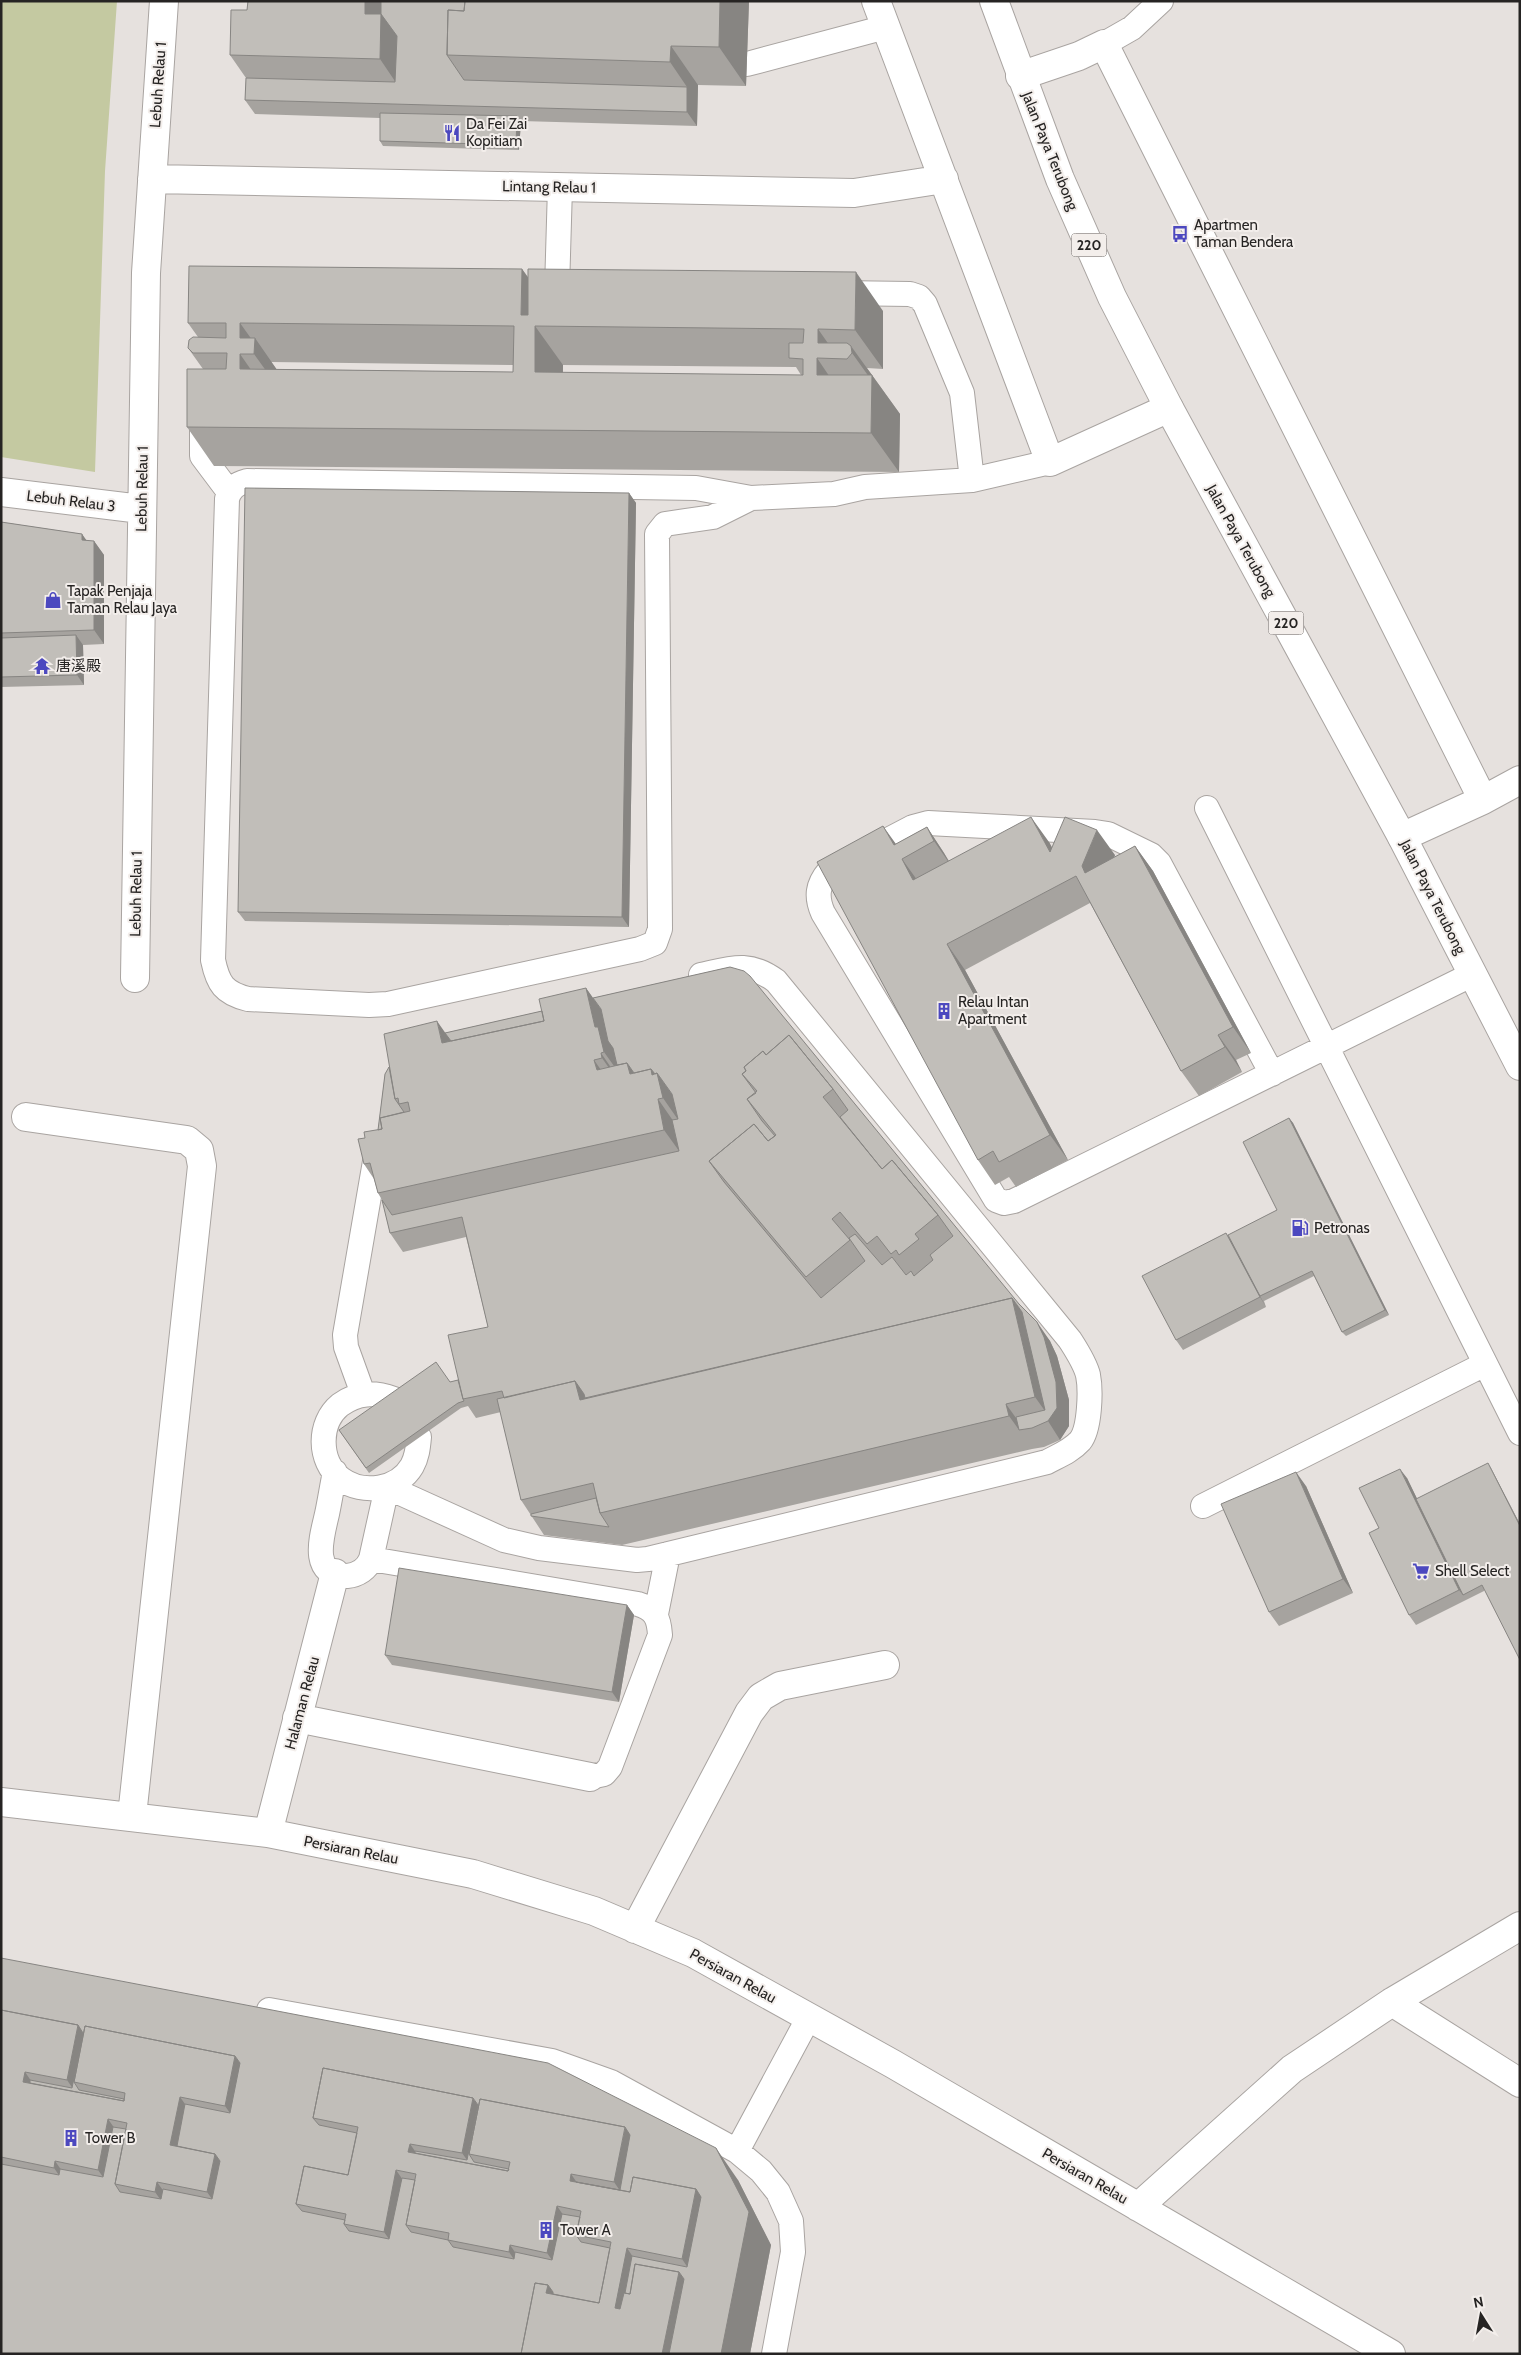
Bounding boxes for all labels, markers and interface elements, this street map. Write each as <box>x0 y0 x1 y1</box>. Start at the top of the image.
street label: Lebuh Relau 1 <box>146 41 170 129</box>
street label: Jalan Paya Terubong <box>1018 88 1082 213</box>
place label: Da Fei Zai Kopitiam <box>466 115 527 150</box>
restaurant icon: Da Fei Zai Kopitiam <box>442 123 462 143</box>
street label: Lintang Relau 1 <box>502 177 596 197</box>
place label: Apartmen Taman Bendera <box>1194 216 1294 251</box>
bus stop icon: Apartmen Taman Bendera <box>1170 224 1190 244</box>
road number: 220 <box>1072 234 1106 256</box>
street label: Lebuh Relau 1 <box>132 446 152 532</box>
street label: Jalan Paya Terubong <box>1202 481 1280 601</box>
street label: Lebuh Relau 3 <box>26 487 116 515</box>
place label: Tapak Penjaja Taman Relau Jaya <box>67 582 178 617</box>
shop icon: Tapak Penjaja Taman Relau Jaya <box>43 590 63 610</box>
road number: 220 <box>1268 612 1304 634</box>
temple icon: 唐溪殿 <box>32 656 52 676</box>
place label: 唐溪殿 <box>56 657 101 675</box>
street label: Jalan Paya Terubong <box>1396 836 1470 958</box>
street label: Lebuh Relau 1 <box>126 851 146 937</box>
place label: Relau Intan Apartment <box>958 993 1029 1028</box>
building icon: Relau Intan Apartment <box>934 1001 954 1021</box>
fuel station icon: Petronas <box>1290 1218 1310 1238</box>
place label: Petronas <box>1314 1219 1370 1237</box>
supermarket icon: Shell Select <box>1411 1561 1431 1581</box>
place label: Shell Select <box>1435 1562 1509 1580</box>
street label: Halaman Relau <box>281 1655 323 1751</box>
street label: Persiaran Relau <box>302 1832 400 1868</box>
street label: Persiaran Relau <box>687 1945 779 2007</box>
building icon: Tower B <box>61 2128 81 2148</box>
place label: Tower B <box>85 2129 136 2147</box>
street label: Persiaran Relau <box>1039 2144 1131 2208</box>
building icon: Tower A <box>536 2220 556 2240</box>
place label: Tower A <box>560 2221 612 2239</box>
north arrow <box>1456 2290 1506 2340</box>
text: N <box>1472 2292 1485 2312</box>

